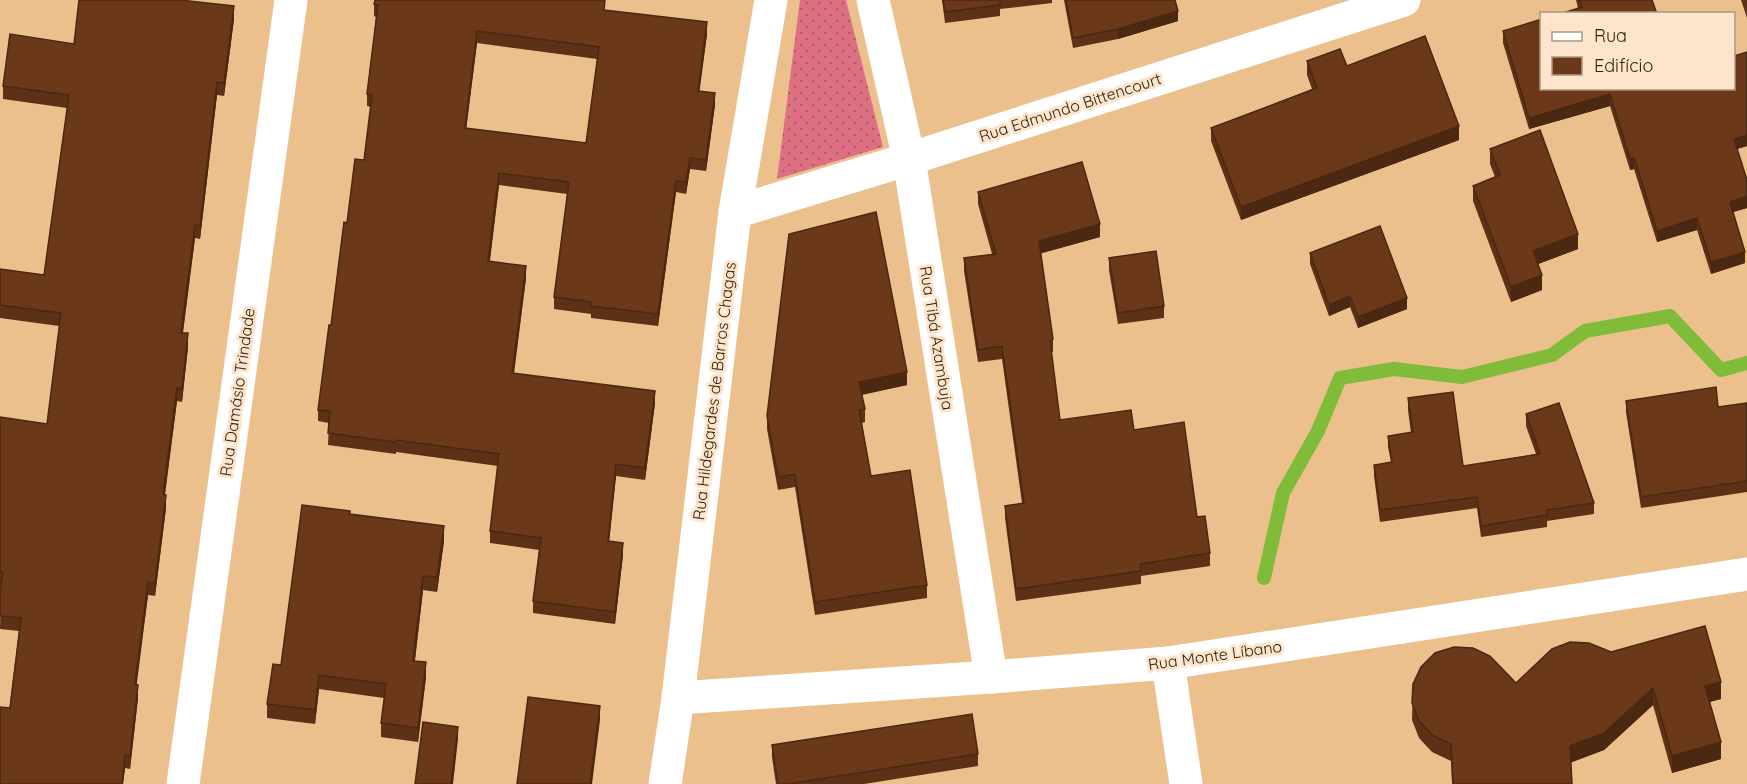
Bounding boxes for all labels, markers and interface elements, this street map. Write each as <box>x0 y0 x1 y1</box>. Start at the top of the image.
legend <box>1540 12 1735 90</box>
text: Rua <box>1594 24 1627 47</box>
text: Edifício <box>1594 54 1653 77</box>
street label: Rua Edmundo Bittencourt <box>976 68 1164 146</box>
street label: Rua Hildegardes de Barros Chagas <box>688 261 740 521</box>
street label: Rua Tibá Azambuja <box>916 264 958 412</box>
street label: Rua Damásio Trindade <box>215 307 259 477</box>
street label: Rua Monte Líbano <box>1147 636 1283 674</box>

